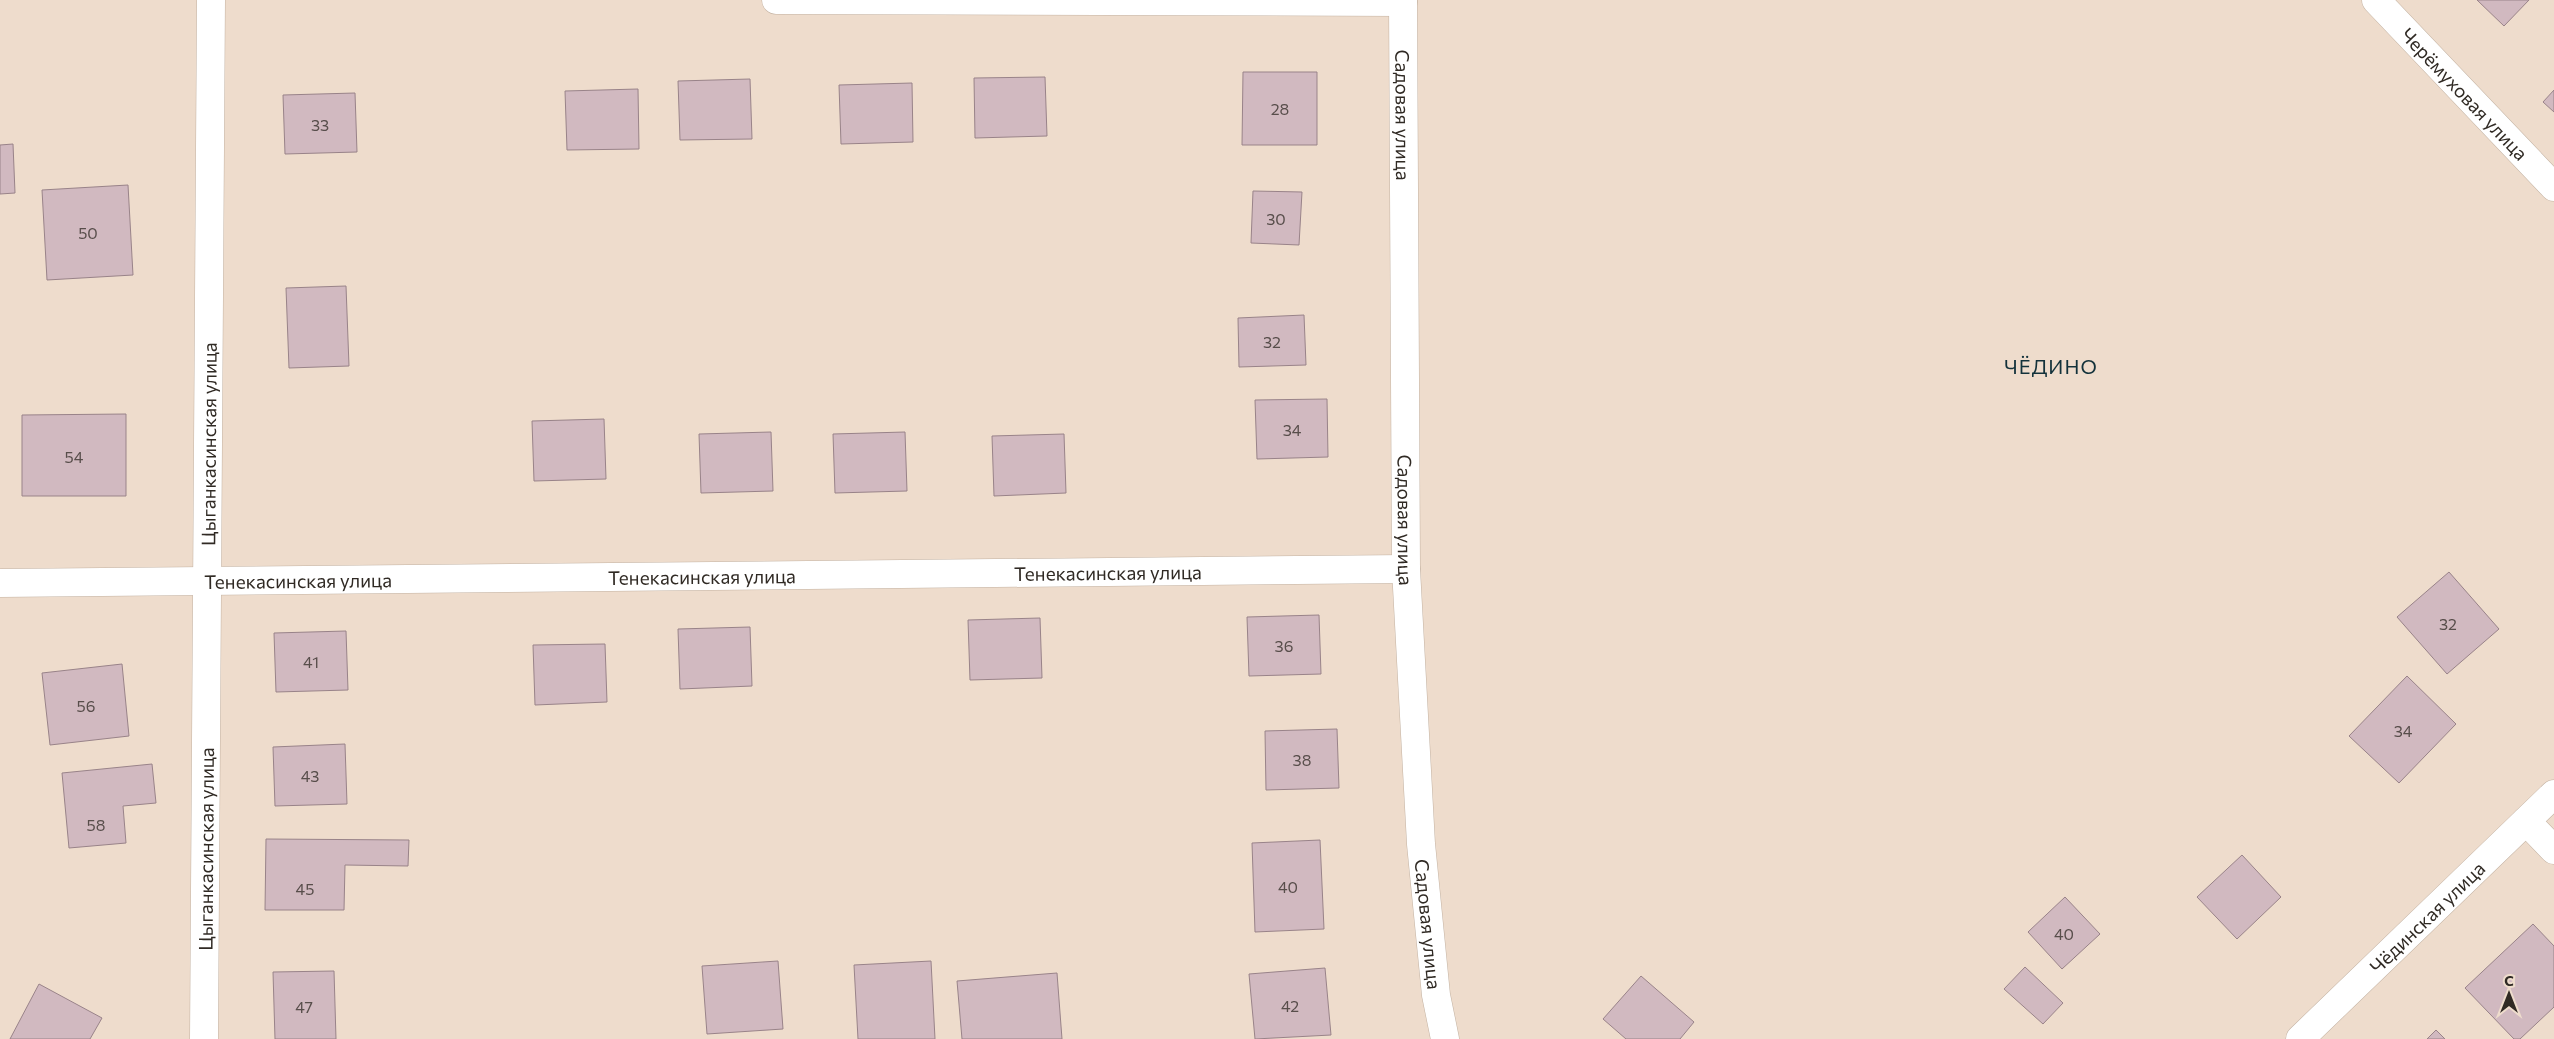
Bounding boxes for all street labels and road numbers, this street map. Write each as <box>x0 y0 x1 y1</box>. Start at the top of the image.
street label: Черёмуховая улица <box>2397 23 2533 164</box>
street label: Садовая улица <box>1392 49 1415 181</box>
street label: Цыганкасинская улица <box>196 342 220 546</box>
street label: Садовая улица <box>1394 454 1418 586</box>
street label: Тенекасинская улица <box>1014 560 1202 584</box>
street label: Тенекасинская улица <box>608 564 796 588</box>
street label: Тенекасинская улица <box>204 568 392 592</box>
street label: Цыганкасинская улица <box>193 747 217 951</box>
street label: Чёдинская улица <box>2364 856 2489 977</box>
street label: Садовая улица <box>1411 858 1447 990</box>

